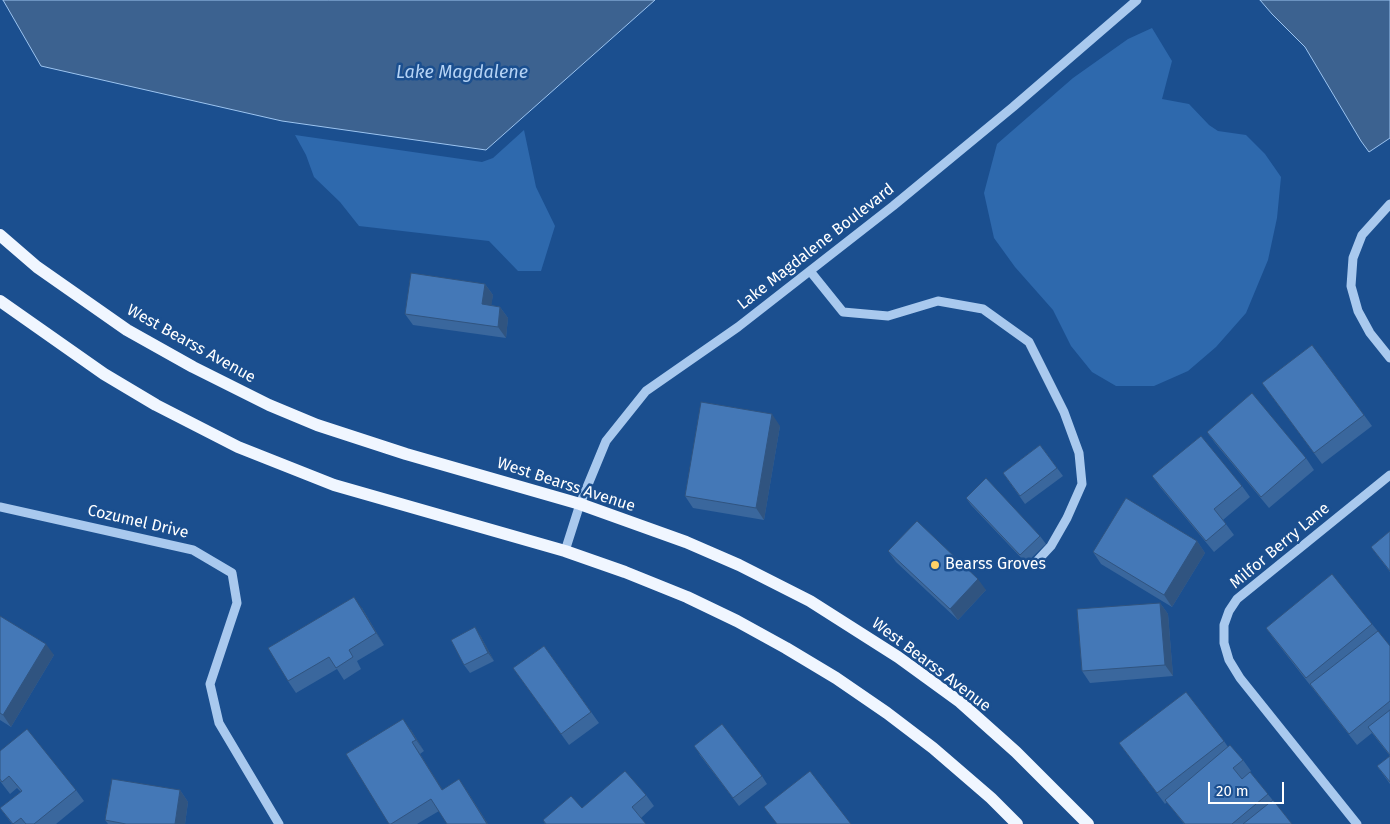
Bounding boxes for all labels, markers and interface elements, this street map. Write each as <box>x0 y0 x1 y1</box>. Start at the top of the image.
water label: Lake Magdalene <box>396 62 528 84</box>
street label: Lake Magdalene Boulevard <box>734 180 898 314</box>
street label: West Bearss Avenue <box>123 301 259 387</box>
street label: West Bearss Avenue <box>494 454 638 516</box>
street label: Milfor Berry Lane <box>1226 499 1334 593</box>
street label: Cozumel Drive <box>86 501 190 543</box>
place label: Bearss Groves <box>945 555 1046 575</box>
marker: Bearss Groves <box>929 559 941 571</box>
street label: West Bearss Avenue <box>868 614 994 716</box>
scale bar <box>1210 772 1286 804</box>
text: 20 m <box>1216 782 1249 800</box>

